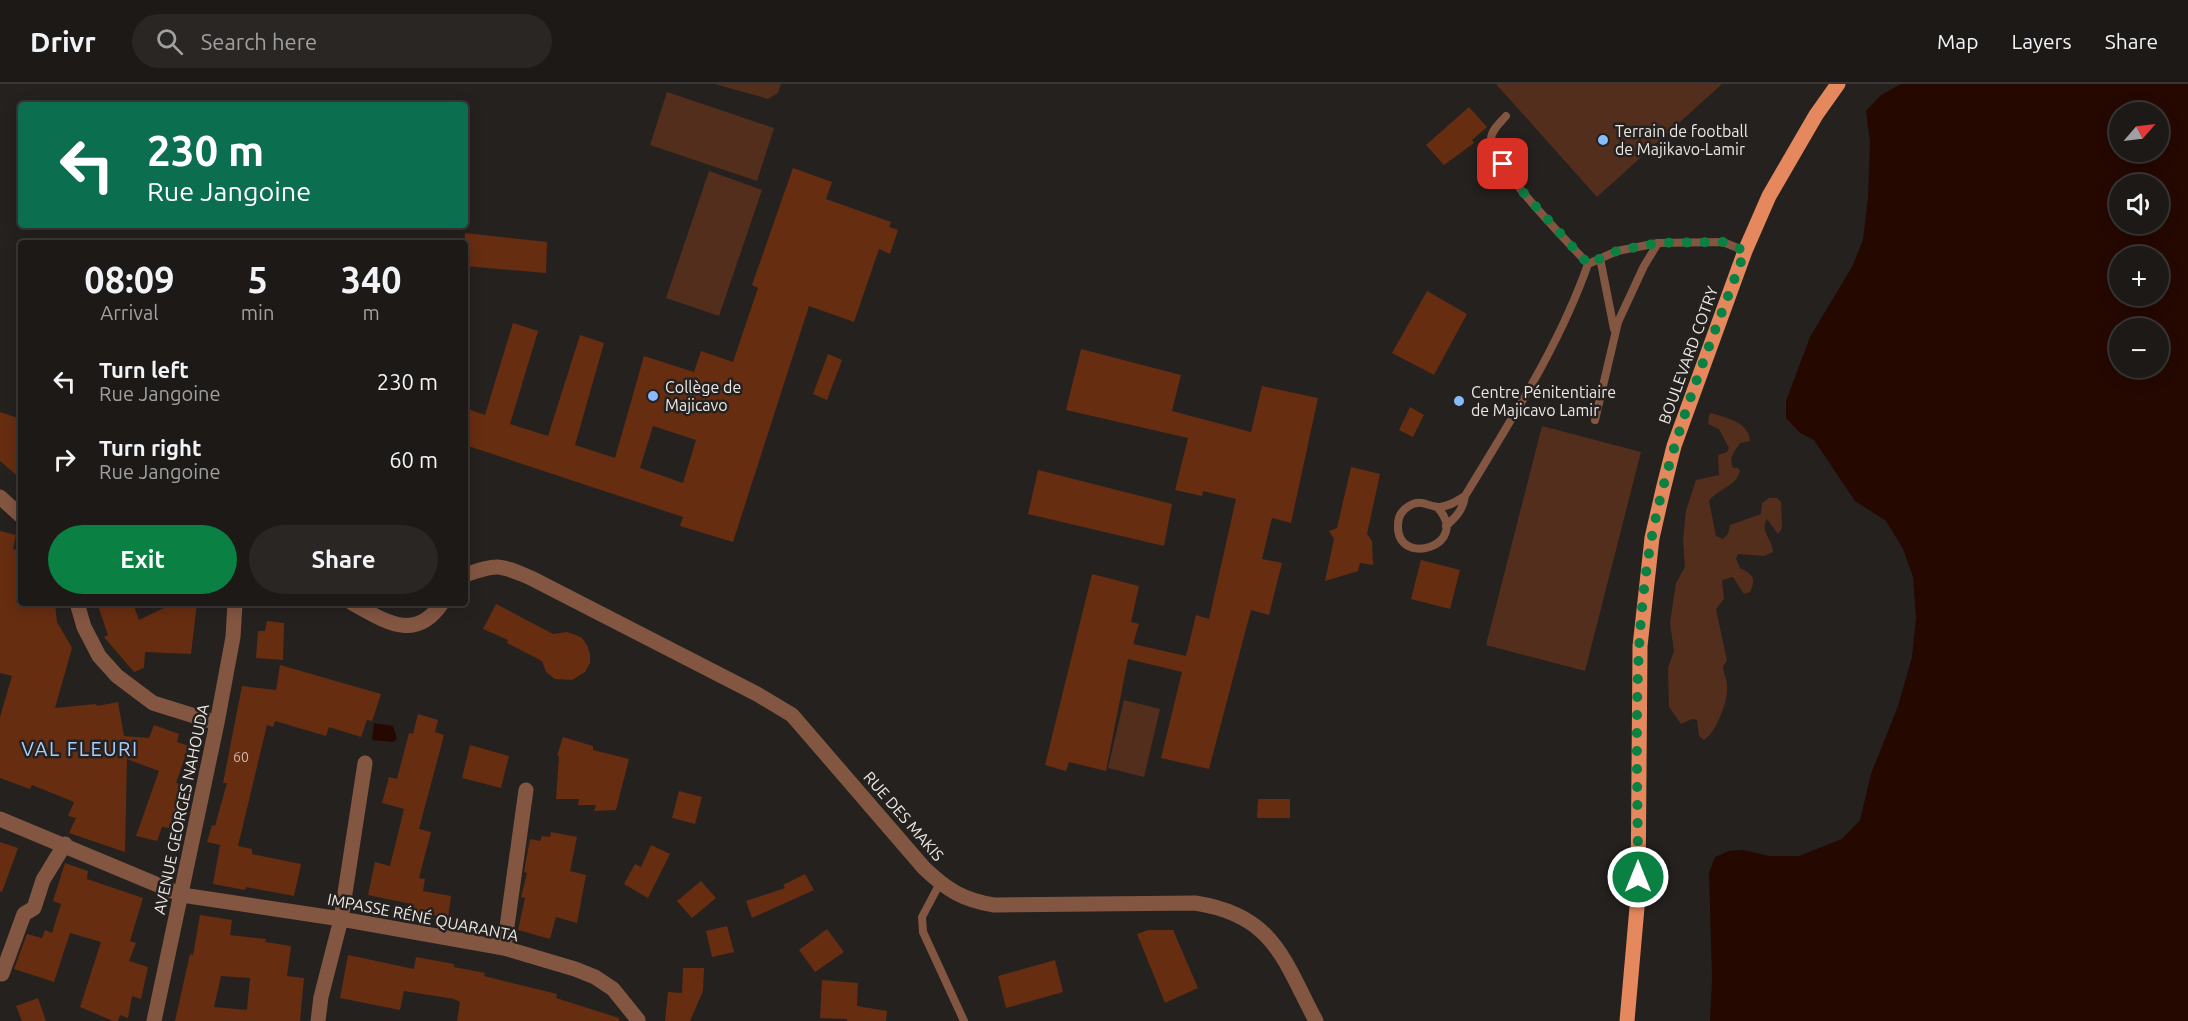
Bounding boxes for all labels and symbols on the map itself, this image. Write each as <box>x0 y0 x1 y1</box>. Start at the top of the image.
north arrow <box>2109 102 2169 162</box>
place label: Terrain de football de Majikavo-Lamir <box>1615 122 1748 158</box>
marker: Terrain de football de Majikavo-Lamir <box>1596 133 1610 147</box>
pin <box>1477 138 1528 189</box>
street label: BOULEVARD COTRY <box>1655 283 1722 426</box>
place label: Collège de Majicavo <box>665 378 741 414</box>
place label: Centre Pénitentiaire de Majicavo Lamir <box>1471 383 1616 419</box>
marker: Collège de Majicavo <box>646 389 660 403</box>
marker: Centre Pénitentiaire de Majicavo Lamir <box>1452 394 1466 408</box>
street label: AVENUE GEORGES NAHOUDA <box>150 702 212 916</box>
district label: VAL FLEURI <box>21 737 139 760</box>
house number: 60 <box>233 749 249 765</box>
street label: RUE DES MAKIS <box>860 768 948 864</box>
position arrow <box>1606 845 1670 909</box>
street label: IMPASSE RÉNÉ QUARANTA <box>326 888 521 944</box>

